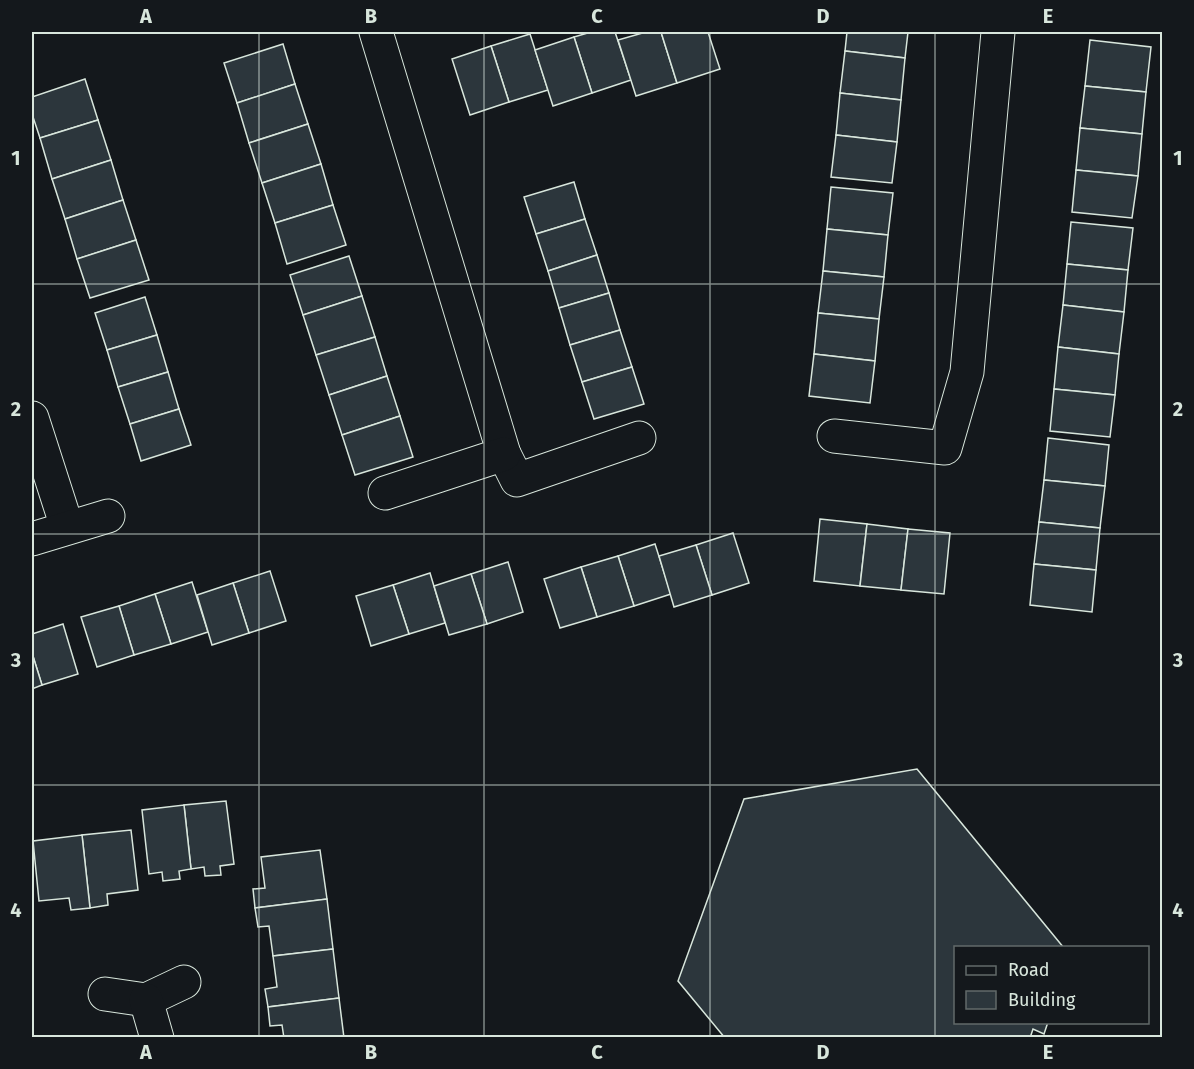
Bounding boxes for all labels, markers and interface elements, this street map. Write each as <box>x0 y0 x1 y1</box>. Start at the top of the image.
text: A <box>139 4 153 28</box>
text: B <box>365 4 377 28</box>
text: C <box>591 4 603 28</box>
text: D <box>816 4 830 28</box>
text: E <box>1043 4 1053 28</box>
text: 1 <box>11 146 21 170</box>
text: 1 <box>1173 146 1183 170</box>
text: 2 <box>11 397 21 421</box>
text: 2 <box>1173 397 1183 421</box>
text: 3 <box>10 648 21 672</box>
text: 3 <box>1172 648 1183 672</box>
text: 4 <box>10 898 22 922</box>
text: 4 <box>1172 898 1184 922</box>
legend <box>954 946 1149 1024</box>
text: Road <box>1008 959 1050 981</box>
text: Building <box>1008 989 1076 1011</box>
text: A <box>139 1040 153 1064</box>
text: B <box>365 1040 377 1064</box>
text: C <box>591 1040 603 1064</box>
text: D <box>816 1040 830 1064</box>
text: E <box>1043 1040 1053 1064</box>

